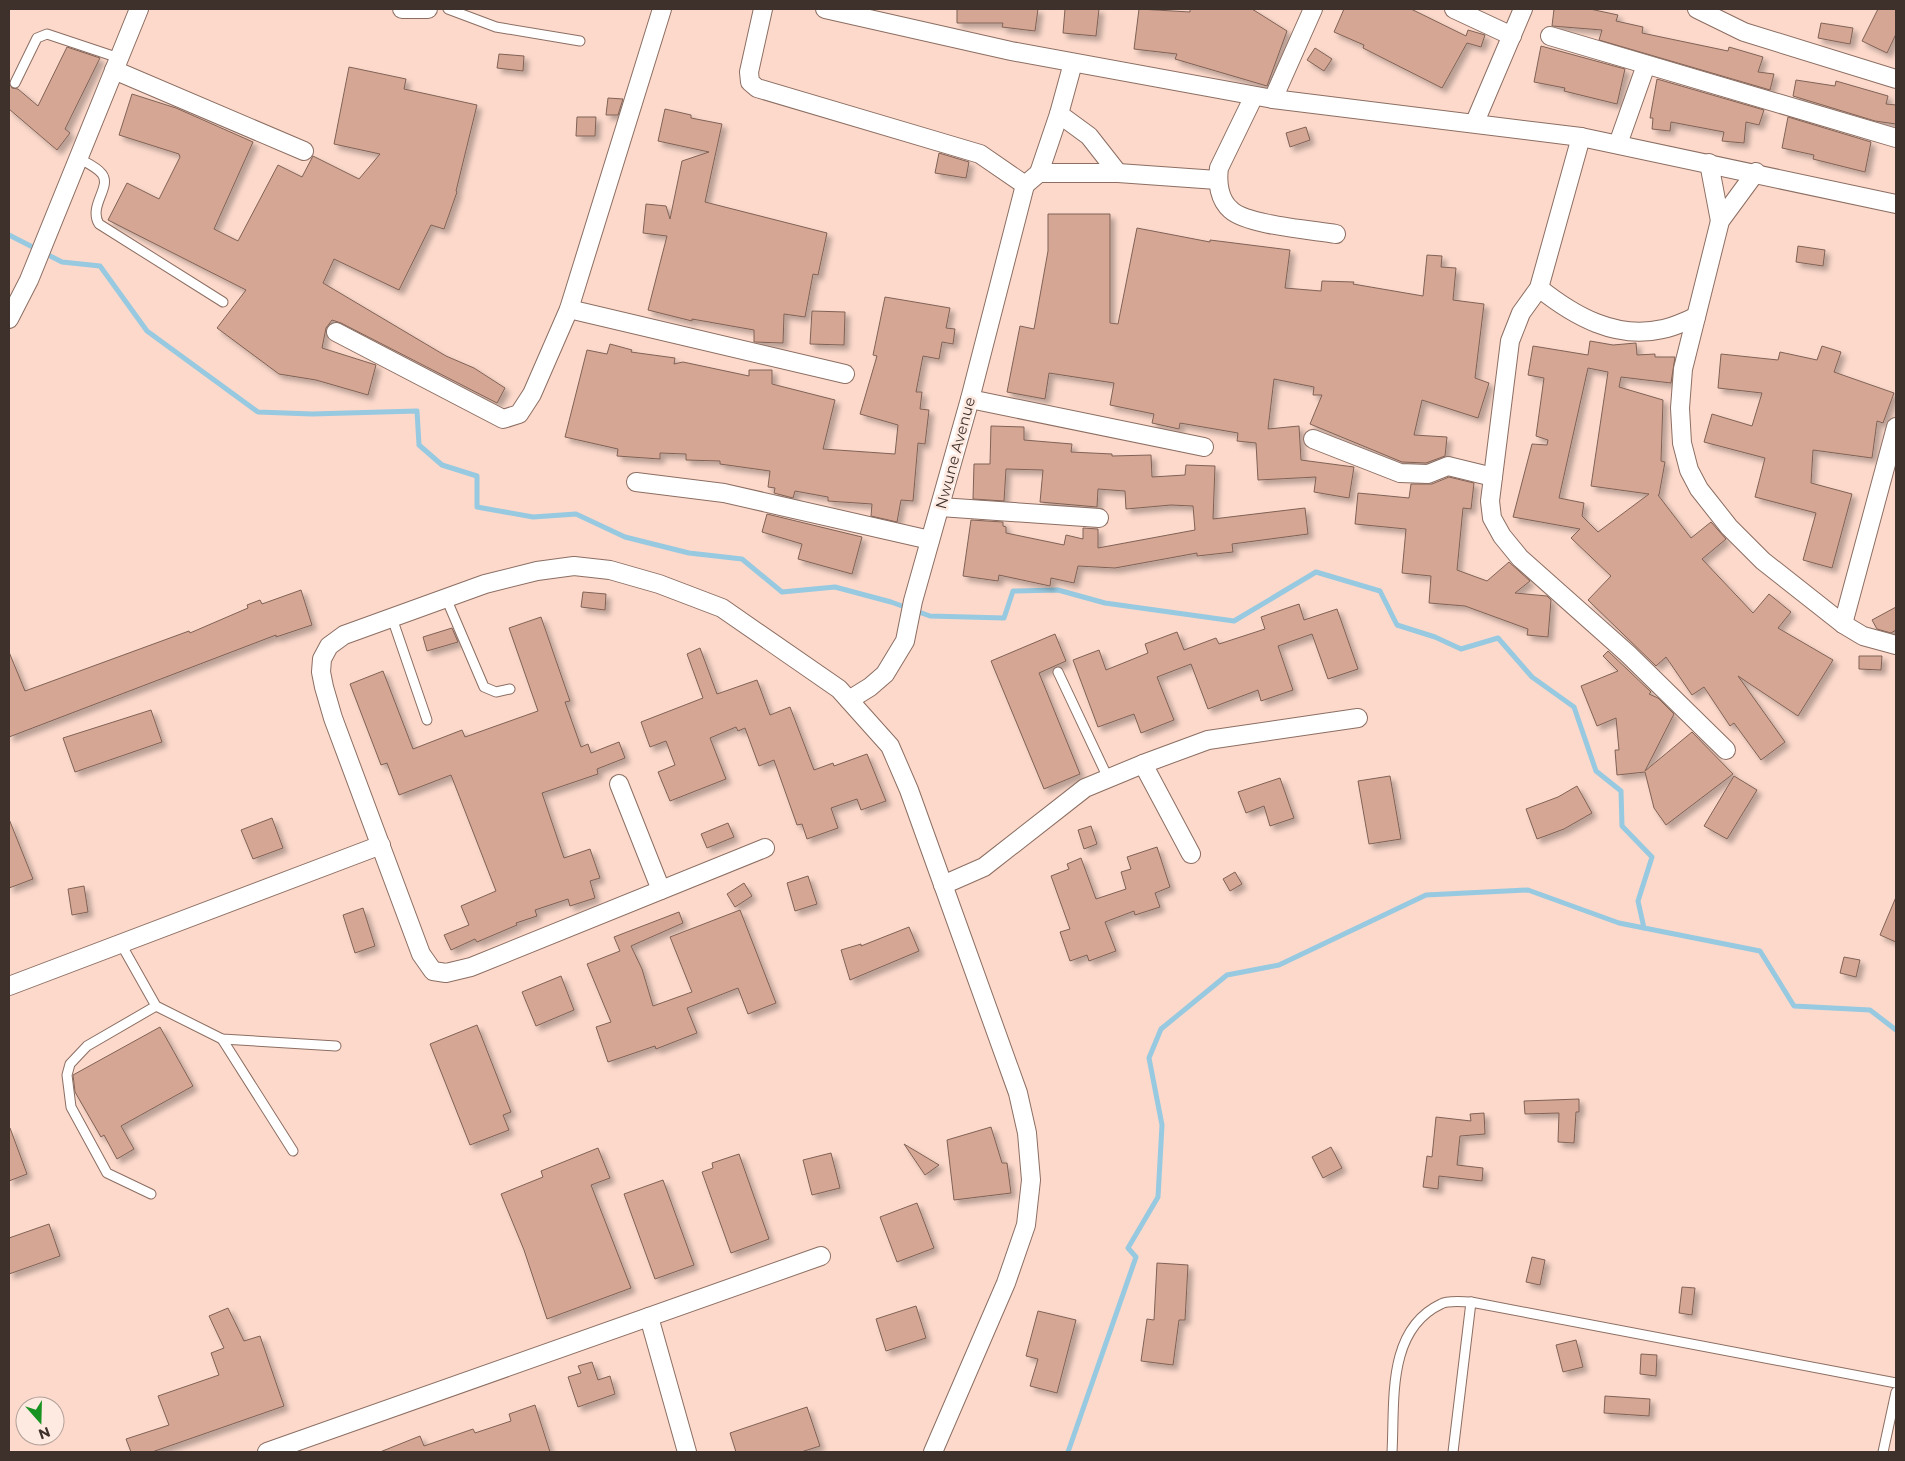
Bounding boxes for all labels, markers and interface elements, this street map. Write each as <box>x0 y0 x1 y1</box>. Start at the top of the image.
street label: Nwune Avenue <box>931 395 979 511</box>
north arrow <box>15 1396 65 1446</box>
text: N <box>36 1423 53 1444</box>

